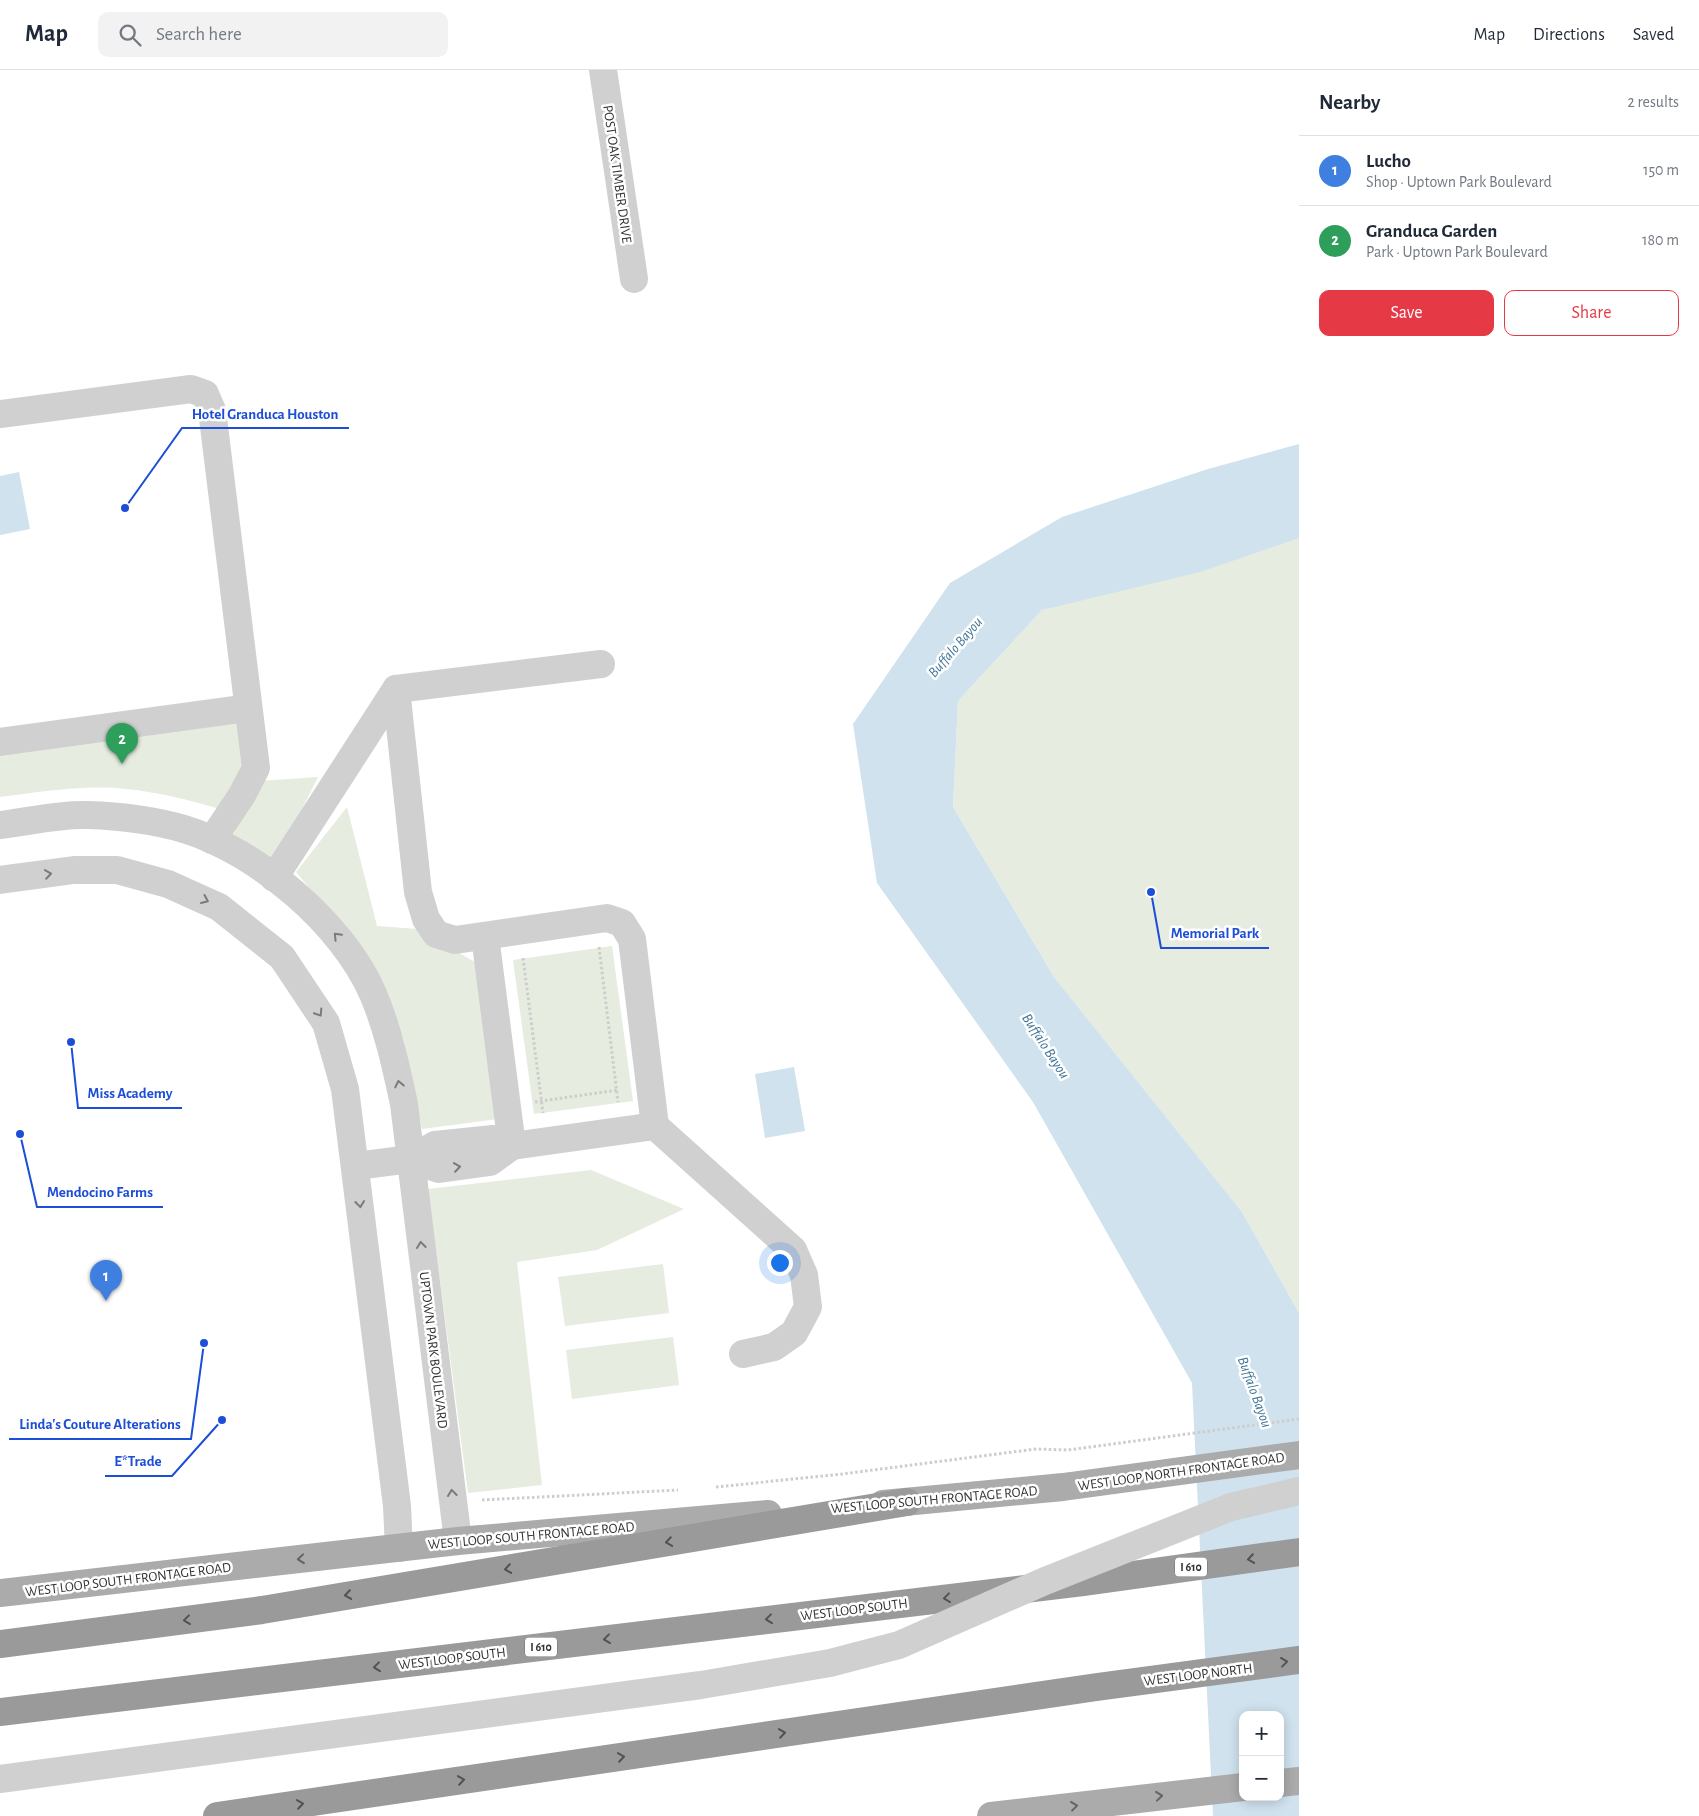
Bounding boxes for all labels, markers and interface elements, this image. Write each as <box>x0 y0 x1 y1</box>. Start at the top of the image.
search box <box>98 12 448 57</box>
icon: search <box>116 21 144 49</box>
text: Map <box>25 22 68 46</box>
text: Search here <box>156 25 242 44</box>
text: Map <box>1474 26 1505 44</box>
text: Directions <box>1533 26 1605 44</box>
text: Saved <box>1633 26 1674 44</box>
text: Nearby <box>1319 92 1380 113</box>
text: 2 results <box>1627 94 1679 110</box>
street label: POST OAK TIMBER DRIVE <box>600 104 634 244</box>
text: Lucho <box>1366 152 1411 171</box>
text: 1 <box>1332 162 1338 178</box>
text: 150 m <box>1643 162 1679 178</box>
text: Shop · Uptown Park Boulevard <box>1366 174 1552 190</box>
text: Granduca Garden <box>1366 222 1497 241</box>
text: 2 <box>1331 232 1339 248</box>
text: 180 m <box>1642 232 1679 248</box>
text: Park · Uptown Park Boulevard <box>1366 244 1548 260</box>
button: Save <box>1319 290 1494 336</box>
button: Share <box>1504 290 1679 336</box>
callout: Hotel Granduca Houston <box>182 398 349 428</box>
text: Hotel Granduca Houston <box>192 407 338 422</box>
water label: Buffalo Bayou <box>925 614 985 680</box>
pin: 2 <box>106 723 138 764</box>
one-way arrow <box>44 869 53 879</box>
one-way arrow <box>200 894 209 905</box>
callout: Memorial Park <box>1161 918 1269 948</box>
text: Memorial Park <box>1171 926 1260 941</box>
one-way arrow <box>334 933 343 942</box>
one-way arrow <box>312 1007 322 1016</box>
water label: Buffalo Bayou <box>1019 1011 1072 1082</box>
callout: Miss Academy <box>78 1078 182 1108</box>
one-way arrow <box>394 1080 405 1088</box>
text: Miss Academy <box>88 1086 173 1101</box>
one-way arrow <box>453 1162 461 1172</box>
callout: Mendocino Farms <box>37 1177 163 1207</box>
text: Mendocino Farms <box>47 1185 153 1200</box>
one-way arrow <box>354 1200 365 1208</box>
one-way arrow <box>416 1241 427 1249</box>
your location <box>767 1250 793 1276</box>
pin: 1 <box>90 1260 122 1301</box>
street label: UPTOWN PARK BOULEVARD <box>416 1271 450 1429</box>
water label: Buffalo Bayou <box>1235 1355 1274 1430</box>
callout: Linda's Couture Alterations <box>9 1409 191 1439</box>
text: Linda's Couture Alterations <box>19 1417 181 1432</box>
callout: E*Trade <box>105 1446 172 1476</box>
street label: WEST LOOP NORTH FRONTAGE ROAD <box>1077 1451 1285 1493</box>
text: E*Trade <box>114 1454 162 1469</box>
street label: WEST LOOP SOUTH FRONTAGE ROAD <box>830 1484 1038 1516</box>
one-way arrow <box>447 1489 458 1497</box>
street label: WEST LOOP SOUTH FRONTAGE ROAD <box>427 1520 635 1552</box>
one-way arrow <box>664 1536 673 1546</box>
one-way arrow <box>296 1553 304 1564</box>
one-way arrow <box>1246 1553 1254 1564</box>
road number: I 610 <box>1175 1558 1207 1576</box>
street label: WEST LOOP SOUTH FRONTAGE ROAD <box>24 1560 232 1600</box>
one-way arrow <box>504 1563 513 1573</box>
one-way arrow <box>344 1590 352 1600</box>
one-way arrow <box>943 1592 951 1603</box>
street label: WEST LOOP SOUTH <box>800 1596 909 1624</box>
one-way arrow <box>764 1613 772 1624</box>
one-way arrow <box>183 1614 192 1624</box>
one-way arrow <box>603 1633 611 1644</box>
road number: I 610 <box>525 1638 557 1656</box>
street label: WEST LOOP SOUTH <box>398 1645 507 1673</box>
one-way arrow <box>1279 1658 1288 1668</box>
one-way arrow <box>372 1661 380 1672</box>
street label: WEST LOOP NORTH <box>1143 1661 1253 1689</box>
map controls <box>1239 1711 1284 1801</box>
button: + <box>1239 1711 1284 1756</box>
one-way arrow <box>778 1728 786 1739</box>
one-way arrow <box>617 1752 626 1762</box>
button: − <box>1239 1756 1284 1801</box>
one-way arrow <box>457 1775 465 1786</box>
one-way arrow <box>1155 1791 1163 1802</box>
one-way arrow <box>295 1799 304 1809</box>
one-way arrow <box>1070 1801 1078 1812</box>

